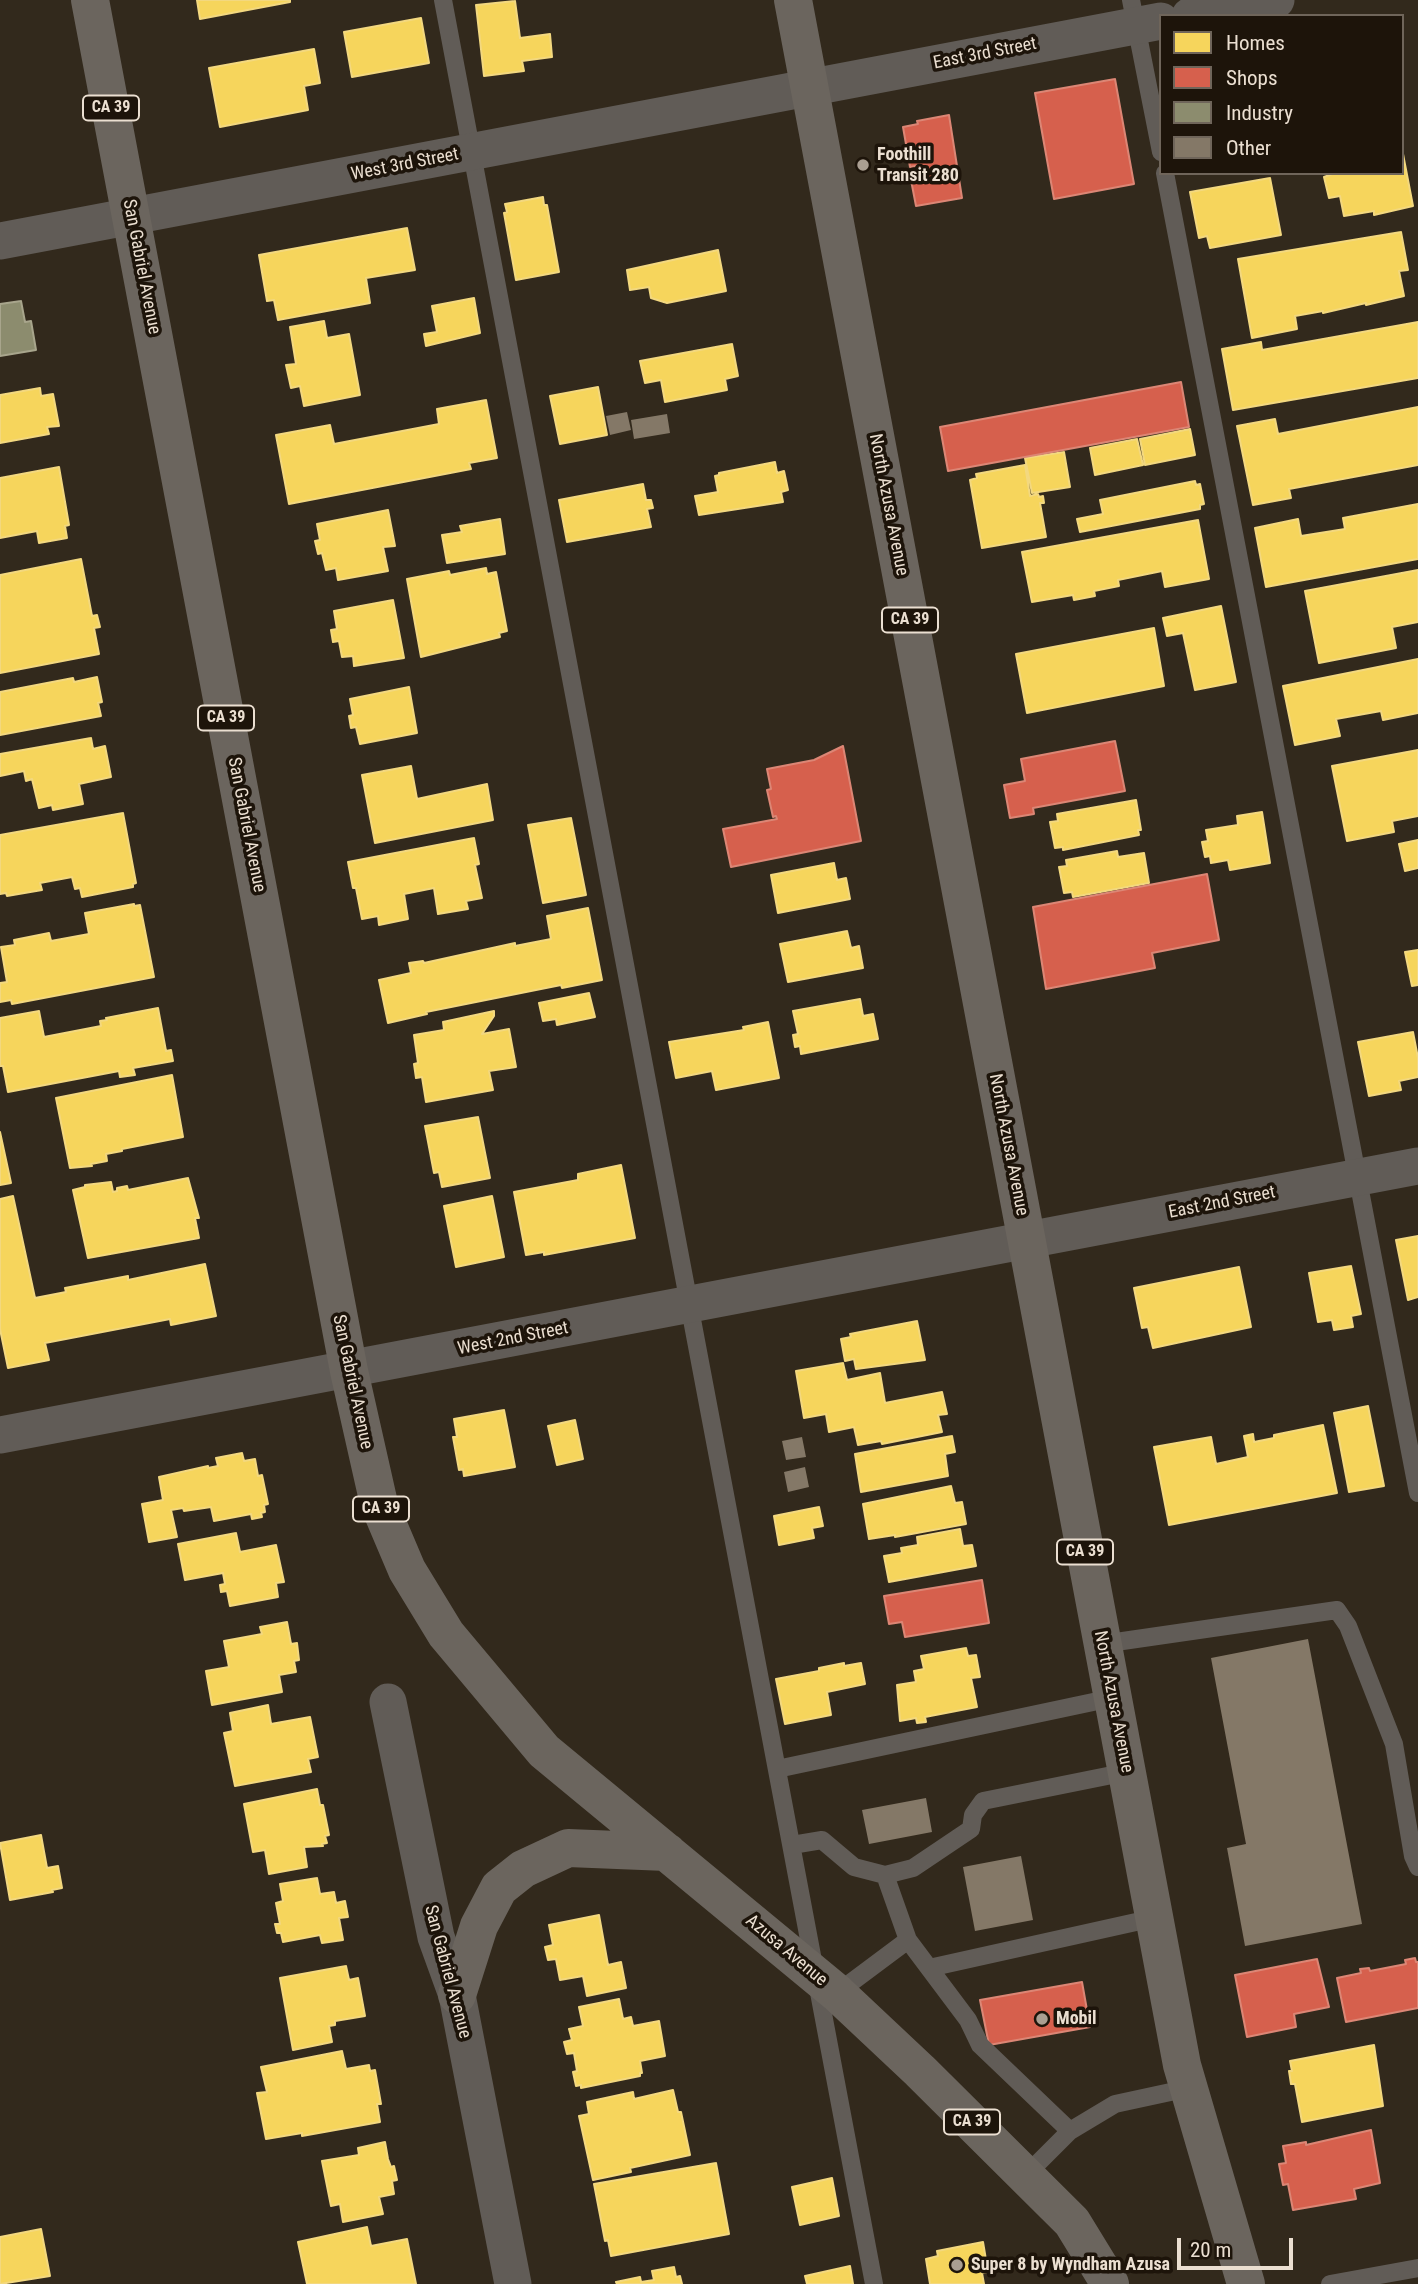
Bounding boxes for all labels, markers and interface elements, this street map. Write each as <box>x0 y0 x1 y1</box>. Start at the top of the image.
legend <box>1159 14 1404 175</box>
text: Homes <box>1226 31 1285 55</box>
street label: East 3rd Street <box>932 33 1038 75</box>
text: Shops <box>1226 66 1278 90</box>
road number: CA 39 <box>83 96 139 120</box>
text: Industry <box>1226 101 1293 125</box>
text: Other <box>1226 136 1271 160</box>
street label: West 3rd Street <box>349 144 461 186</box>
place label: Foothill Transit 280 <box>877 144 959 186</box>
marker: Foothill Transit 280 <box>855 157 871 173</box>
street label: San Gabriel Avenue <box>117 198 165 336</box>
street label: North Azusa Avenue <box>864 432 912 578</box>
road number: CA 39 <box>882 608 938 632</box>
road number: CA 39 <box>198 706 254 730</box>
street label: San Gabriel Avenue <box>222 756 270 894</box>
street label: North Azusa Avenue <box>984 1072 1032 1218</box>
street label: East 2nd Street <box>1167 1182 1277 1224</box>
street label: San Gabriel Avenue <box>327 1313 377 1451</box>
street label: West 2nd Street <box>456 1318 570 1360</box>
road number: CA 39 <box>353 1497 409 1522</box>
road number: CA 39 <box>1057 1540 1113 1564</box>
street label: North Azusa Avenue <box>1089 1629 1137 1775</box>
street label: San Gabriel Avenue <box>419 1903 475 2041</box>
street label: Azusa Avenue <box>741 1911 831 1991</box>
place label: Mobil <box>1056 2008 1097 2030</box>
marker: Mobil <box>1034 2011 1050 2027</box>
road number: CA 39 <box>944 2110 1000 2134</box>
scale bar <box>1180 2224 1296 2268</box>
text: 20 m <box>1190 2238 1231 2262</box>
place label: Super 8 by Wyndham Azusa <box>971 2254 1170 2276</box>
marker: Super 8 by Wyndham Azusa <box>949 2257 965 2273</box>

